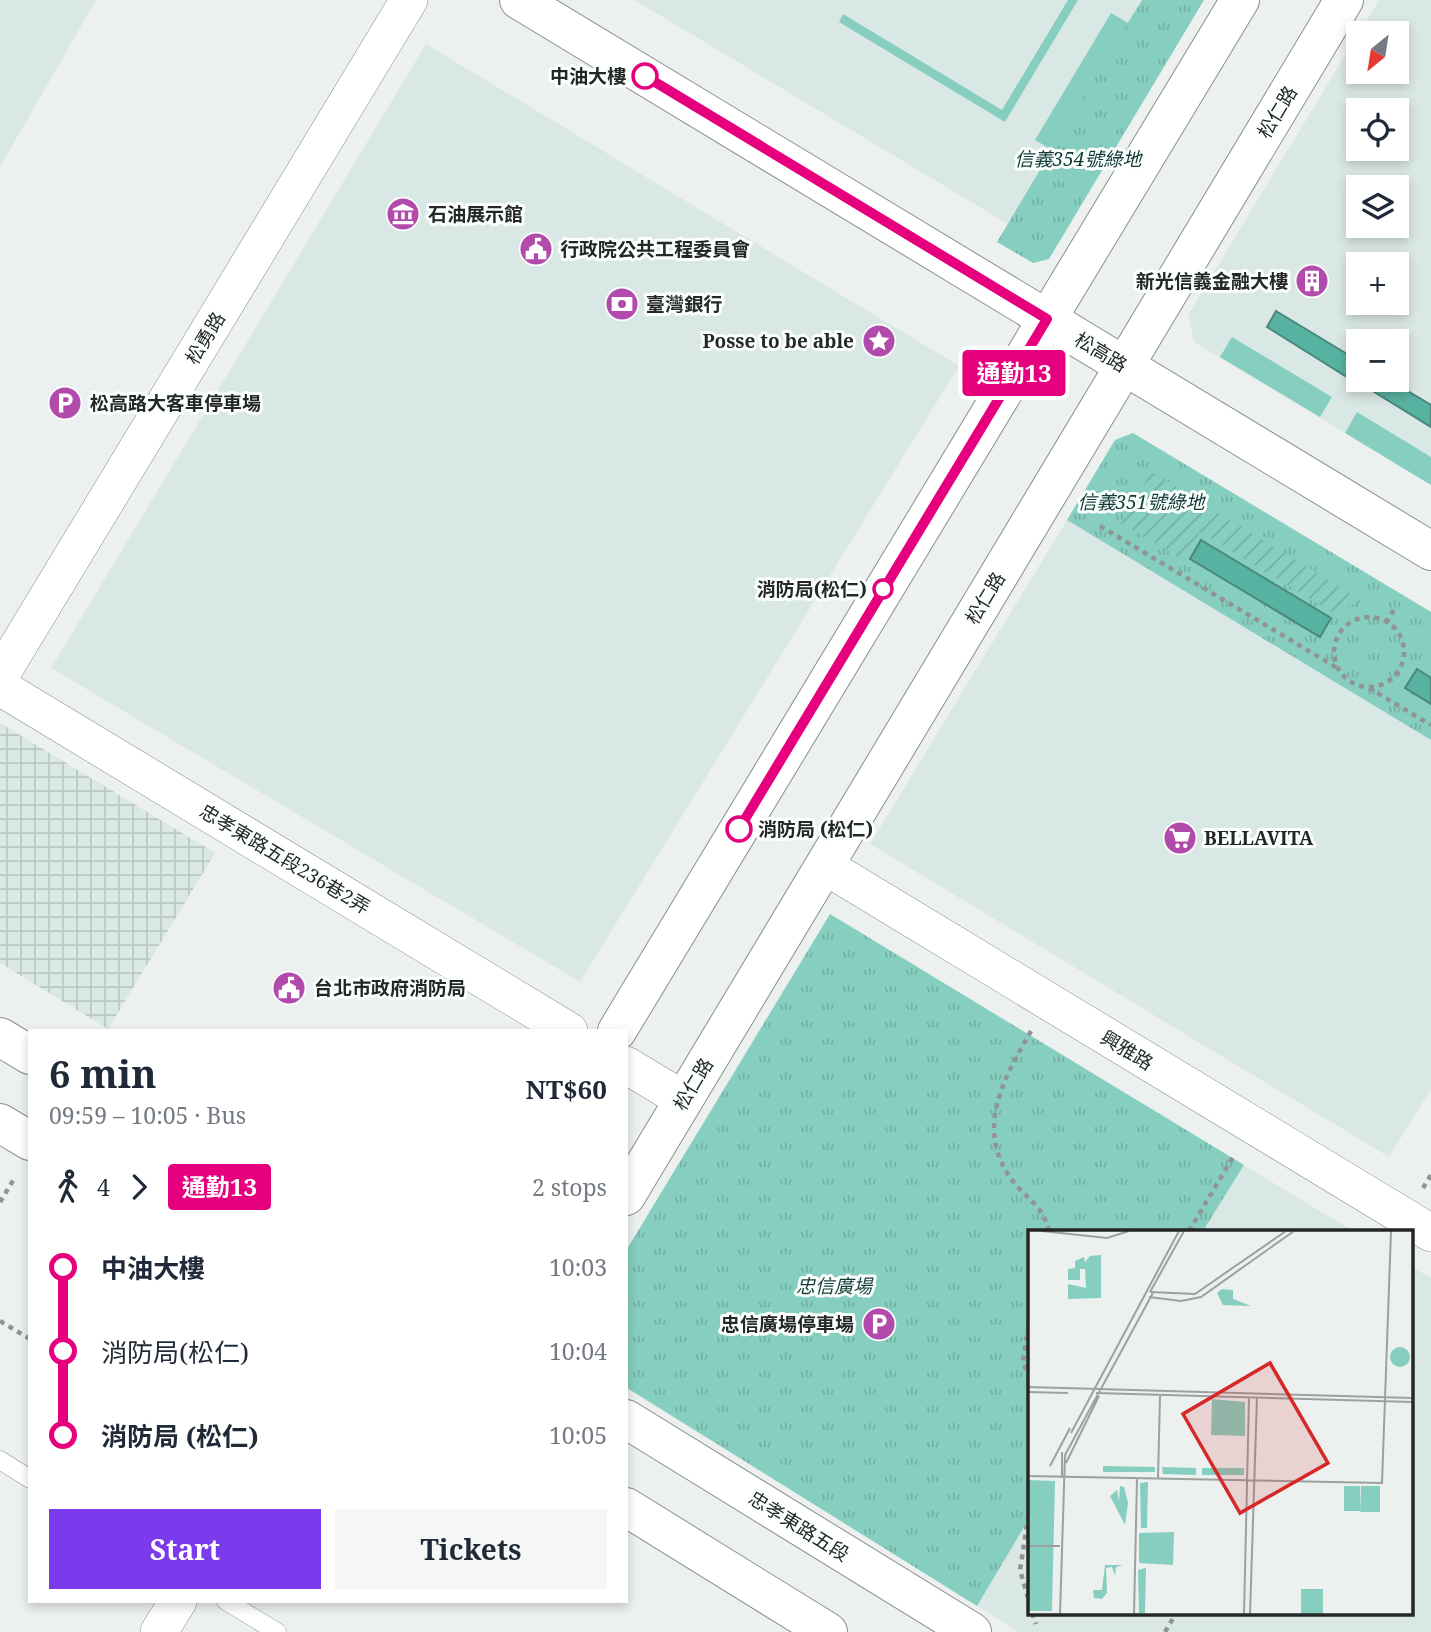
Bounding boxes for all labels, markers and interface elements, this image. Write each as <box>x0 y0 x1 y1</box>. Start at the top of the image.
north arrow <box>1346 21 1409 84</box>
map controls <box>1346 21 1409 392</box>
place label: 中油大樓 <box>550 63 626 89</box>
marker: 中油大樓 <box>632 63 658 89</box>
street label: 松仁路 <box>1251 81 1303 143</box>
button: locate <box>1346 98 1409 161</box>
park label: 信義354號綠地 <box>1015 146 1143 172</box>
button: layers <box>1346 175 1409 238</box>
museum icon: 石油展示館 <box>384 195 422 233</box>
place label: 石油展示館 <box>428 201 523 227</box>
public building icon: 行政院公共工程委員會 <box>517 230 555 268</box>
place label: 行政院公共工程委員會 <box>560 236 750 262</box>
button: + <box>1346 252 1409 315</box>
building icon: 新光信義金融大樓 <box>1293 262 1331 300</box>
place label: 新光信義金融大樓 <box>1136 268 1288 294</box>
bank icon: 臺灣銀行 <box>603 285 641 323</box>
place label: 臺灣銀行 <box>646 291 722 317</box>
street label: 松勇路 <box>179 307 231 369</box>
place icon: Posse to be able <box>860 322 898 360</box>
street label: 松高路 <box>1070 326 1132 378</box>
place label: Posse to be able <box>702 328 854 354</box>
button: − <box>1346 329 1409 392</box>
line badge: 通勤13 <box>965 350 1063 396</box>
text: 通勤13 <box>976 356 1052 389</box>
parking icon: 松高路大客車停車場 <box>46 384 84 422</box>
place label: 松高路大客車停車場 <box>90 390 261 416</box>
park label: 信義351號綠地 <box>1078 489 1206 515</box>
street label: 松仁路 <box>959 567 1011 629</box>
place label: 消防局(松仁) <box>757 576 867 602</box>
marker: 消防局(松仁) <box>873 579 893 599</box>
street label: 忠孝東路五段236巷2弄 <box>195 798 375 920</box>
marker: 消防局 (松仁) <box>726 816 752 842</box>
place label: 消防局 (松仁) <box>758 816 873 842</box>
supermarket icon: BELLAVITA <box>1161 819 1199 857</box>
place label: BELLAVITA <box>1204 825 1314 851</box>
public building icon: 台北市政府消防局 <box>270 969 308 1007</box>
place label: 台北市政府消防局 <box>314 975 466 1001</box>
street label: 興雅路 <box>1096 1024 1158 1076</box>
text: 6 min <box>49 1047 157 1099</box>
street label: 松仁路 <box>667 1053 719 1115</box>
text: NT$60 <box>525 1071 607 1107</box>
text: 09:59 – 10:05 · Bus <box>49 1099 246 1131</box>
icon: walk <box>49 1168 87 1206</box>
icon: forward <box>120 1168 158 1206</box>
text: 通勤13 <box>182 1170 257 1203</box>
text: 4 <box>97 1171 110 1203</box>
text: 2 stops <box>532 1171 607 1203</box>
inset map <box>1028 1230 1414 1614</box>
text: 中油大樓 <box>101 1250 205 1286</box>
text: 10:03 <box>549 1251 607 1283</box>
park label: 忠信廣場 <box>796 1273 874 1299</box>
parking icon: 忠信廣場停車場 <box>860 1305 898 1343</box>
place label: 忠信廣場停車場 <box>721 1311 854 1337</box>
text: 消防局(松仁) <box>101 1334 249 1370</box>
text: 10:04 <box>549 1335 607 1367</box>
text: 消防局 (松仁) <box>101 1418 259 1454</box>
text: 10:05 <box>549 1419 607 1451</box>
street label: 忠孝東路五段 <box>744 1485 854 1567</box>
button: Start <box>49 1509 321 1589</box>
button: Tickets <box>335 1509 607 1589</box>

